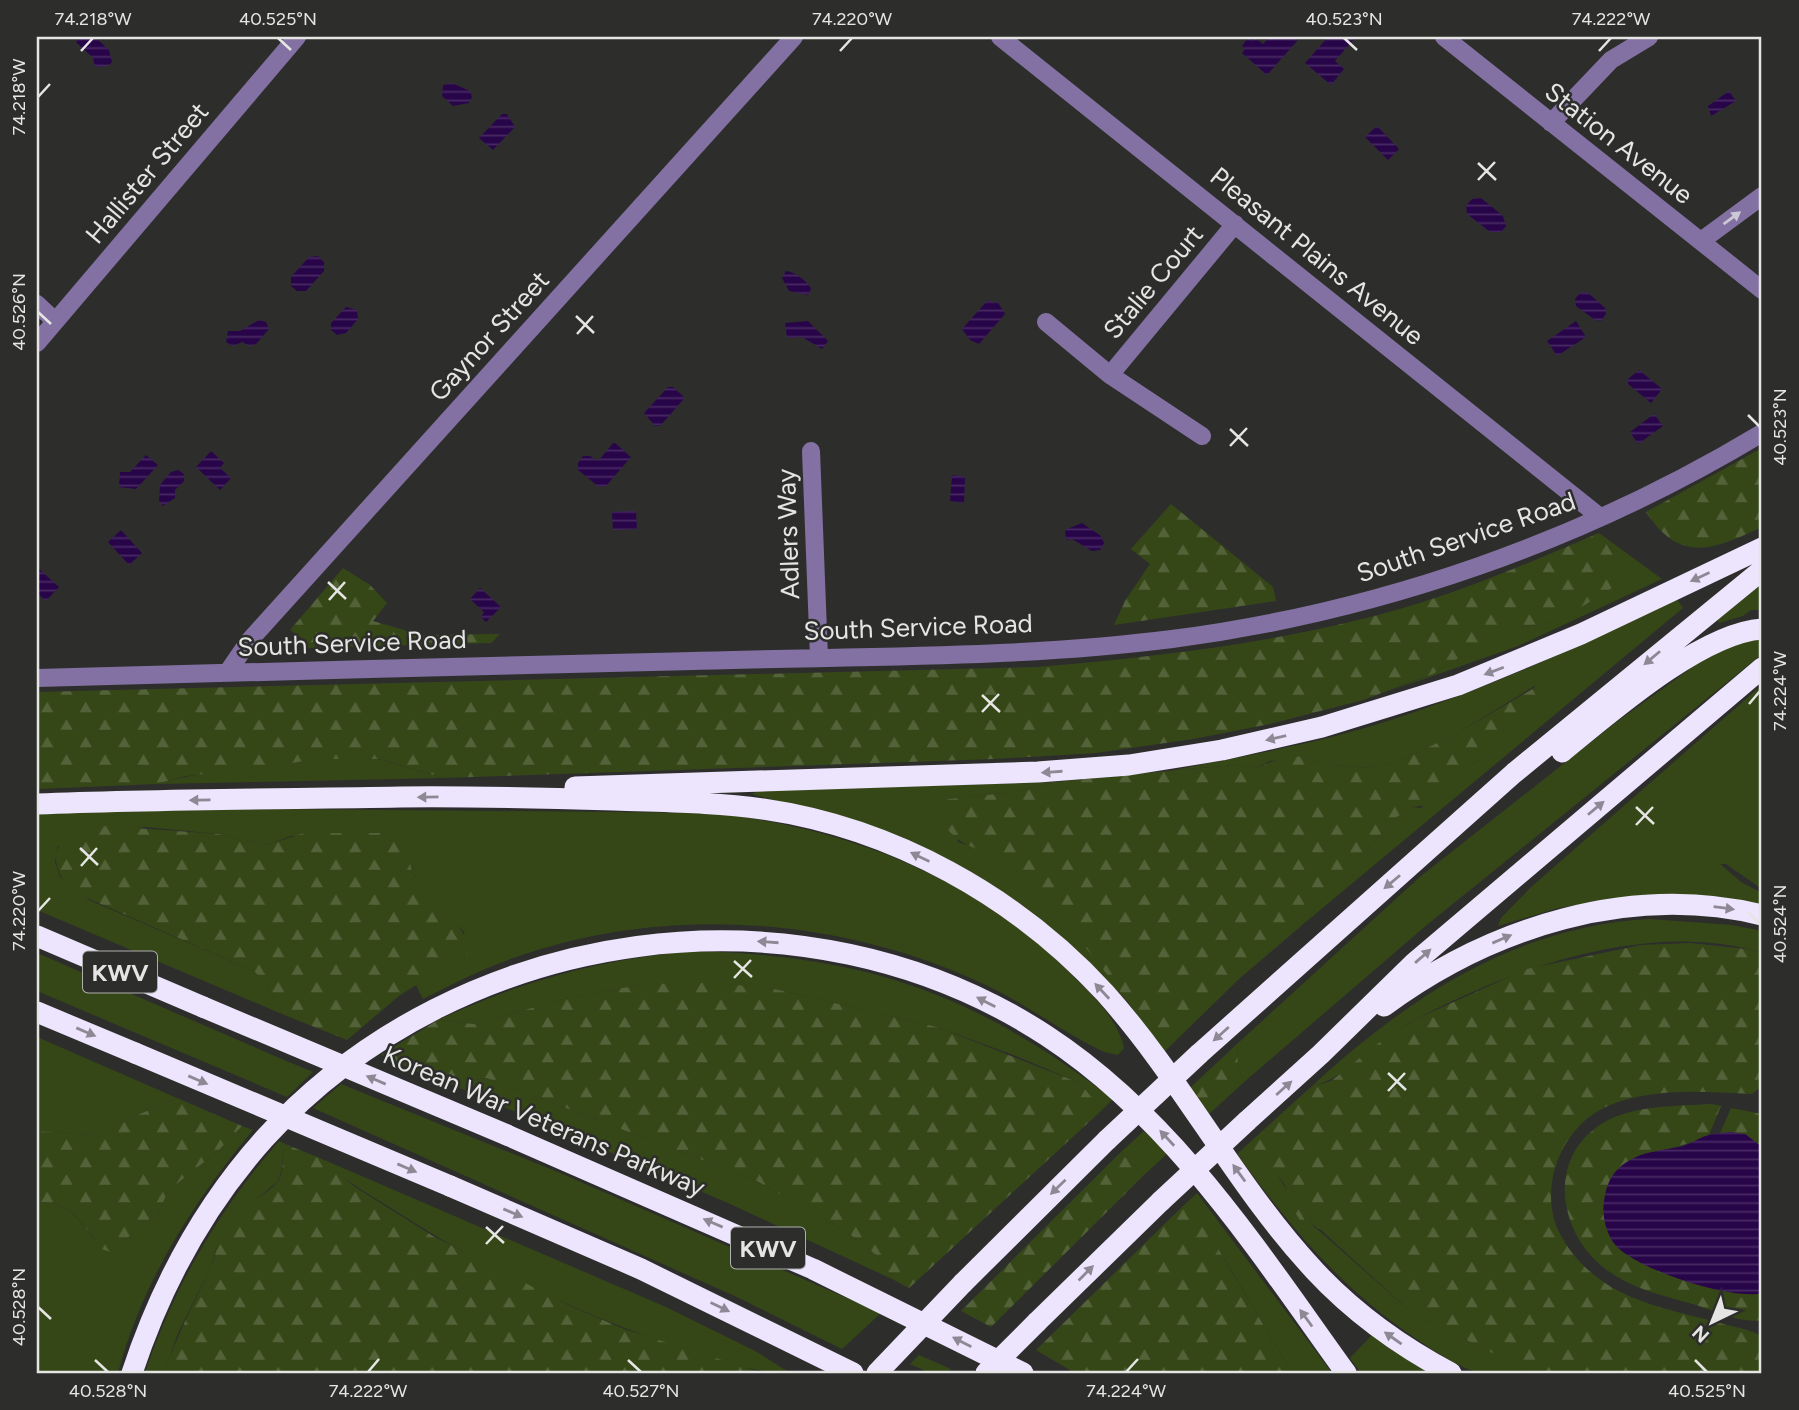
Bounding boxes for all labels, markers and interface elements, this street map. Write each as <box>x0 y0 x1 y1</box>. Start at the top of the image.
text: 74.218°W <box>54 8 132 30</box>
text: 40.525°N <box>239 8 317 30</box>
text: 74.220°W <box>812 8 893 30</box>
text: 40.523°N <box>1305 8 1383 30</box>
text: 74.222°W <box>1572 8 1651 30</box>
text: 74.218°W <box>8 58 30 136</box>
street label: Station Avenue <box>1539 75 1699 211</box>
street label: Hallister Street <box>79 96 215 250</box>
street label: Pleasant Plains Avenue <box>1204 160 1430 352</box>
one-way arrow <box>1722 211 1740 226</box>
street label: Stalie Court <box>1096 219 1210 345</box>
street label: Gaynor Street <box>422 264 556 408</box>
text: 40.526°N <box>8 273 30 351</box>
text: 40.523°N <box>1769 388 1791 466</box>
street label: Adlers Way <box>770 468 806 600</box>
street label: South Service Road <box>1352 485 1580 589</box>
one-way arrow <box>1690 571 1711 582</box>
street label: South Service Road <box>803 607 1033 647</box>
street label: South Service Road <box>237 623 467 663</box>
one-way arrow <box>1643 650 1660 665</box>
text: 74.224°W <box>1769 650 1791 731</box>
one-way arrow <box>1483 665 1504 676</box>
one-way arrow <box>1265 732 1287 743</box>
one-way arrow <box>1040 766 1062 777</box>
one-way arrow <box>417 791 439 803</box>
one-way arrow <box>189 794 211 805</box>
one-way arrow <box>1587 800 1605 816</box>
one-way arrow <box>910 851 930 863</box>
text: 74.220°W <box>8 870 30 951</box>
one-way arrow <box>1384 874 1401 889</box>
text: 40.524°N <box>1769 885 1791 963</box>
one-way arrow <box>1714 903 1736 914</box>
one-way arrow <box>1492 933 1512 945</box>
one-way arrow <box>757 937 779 948</box>
one-way arrow <box>1414 949 1431 964</box>
road number: KWV <box>83 952 157 992</box>
one-way arrow <box>1094 982 1110 1000</box>
one-way arrow <box>976 996 996 1008</box>
one-way arrow <box>1212 1026 1230 1042</box>
one-way arrow <box>76 1027 97 1038</box>
street label: Korean War Veterans Parkway <box>378 1039 710 1204</box>
one-way arrow <box>187 1074 208 1085</box>
one-way arrow <box>366 1074 387 1085</box>
one-way arrow <box>1275 1080 1293 1096</box>
one-way arrow <box>1159 1130 1175 1147</box>
one-way arrow <box>397 1163 418 1174</box>
one-way arrow <box>1232 1164 1246 1182</box>
one-way arrow <box>1050 1179 1067 1195</box>
one-way arrow <box>503 1208 524 1219</box>
one-way arrow <box>702 1218 723 1229</box>
road number: KWV <box>731 1228 805 1268</box>
one-way arrow <box>1077 1266 1094 1282</box>
text: 40.528°N <box>8 1268 30 1346</box>
north arrow <box>1676 1288 1746 1358</box>
one-way arrow <box>710 1301 730 1313</box>
one-way arrow <box>1299 1309 1313 1327</box>
text: N <box>1688 1321 1714 1347</box>
one-way arrow <box>1384 1331 1402 1345</box>
one-way arrow <box>952 1336 972 1348</box>
text: 40.528°N <box>69 1380 147 1402</box>
text: 74.222°W <box>329 1380 408 1402</box>
text: 40.527°N <box>602 1380 680 1402</box>
text: 74.224°W <box>1086 1380 1167 1402</box>
text: 40.525°N <box>1668 1380 1746 1402</box>

